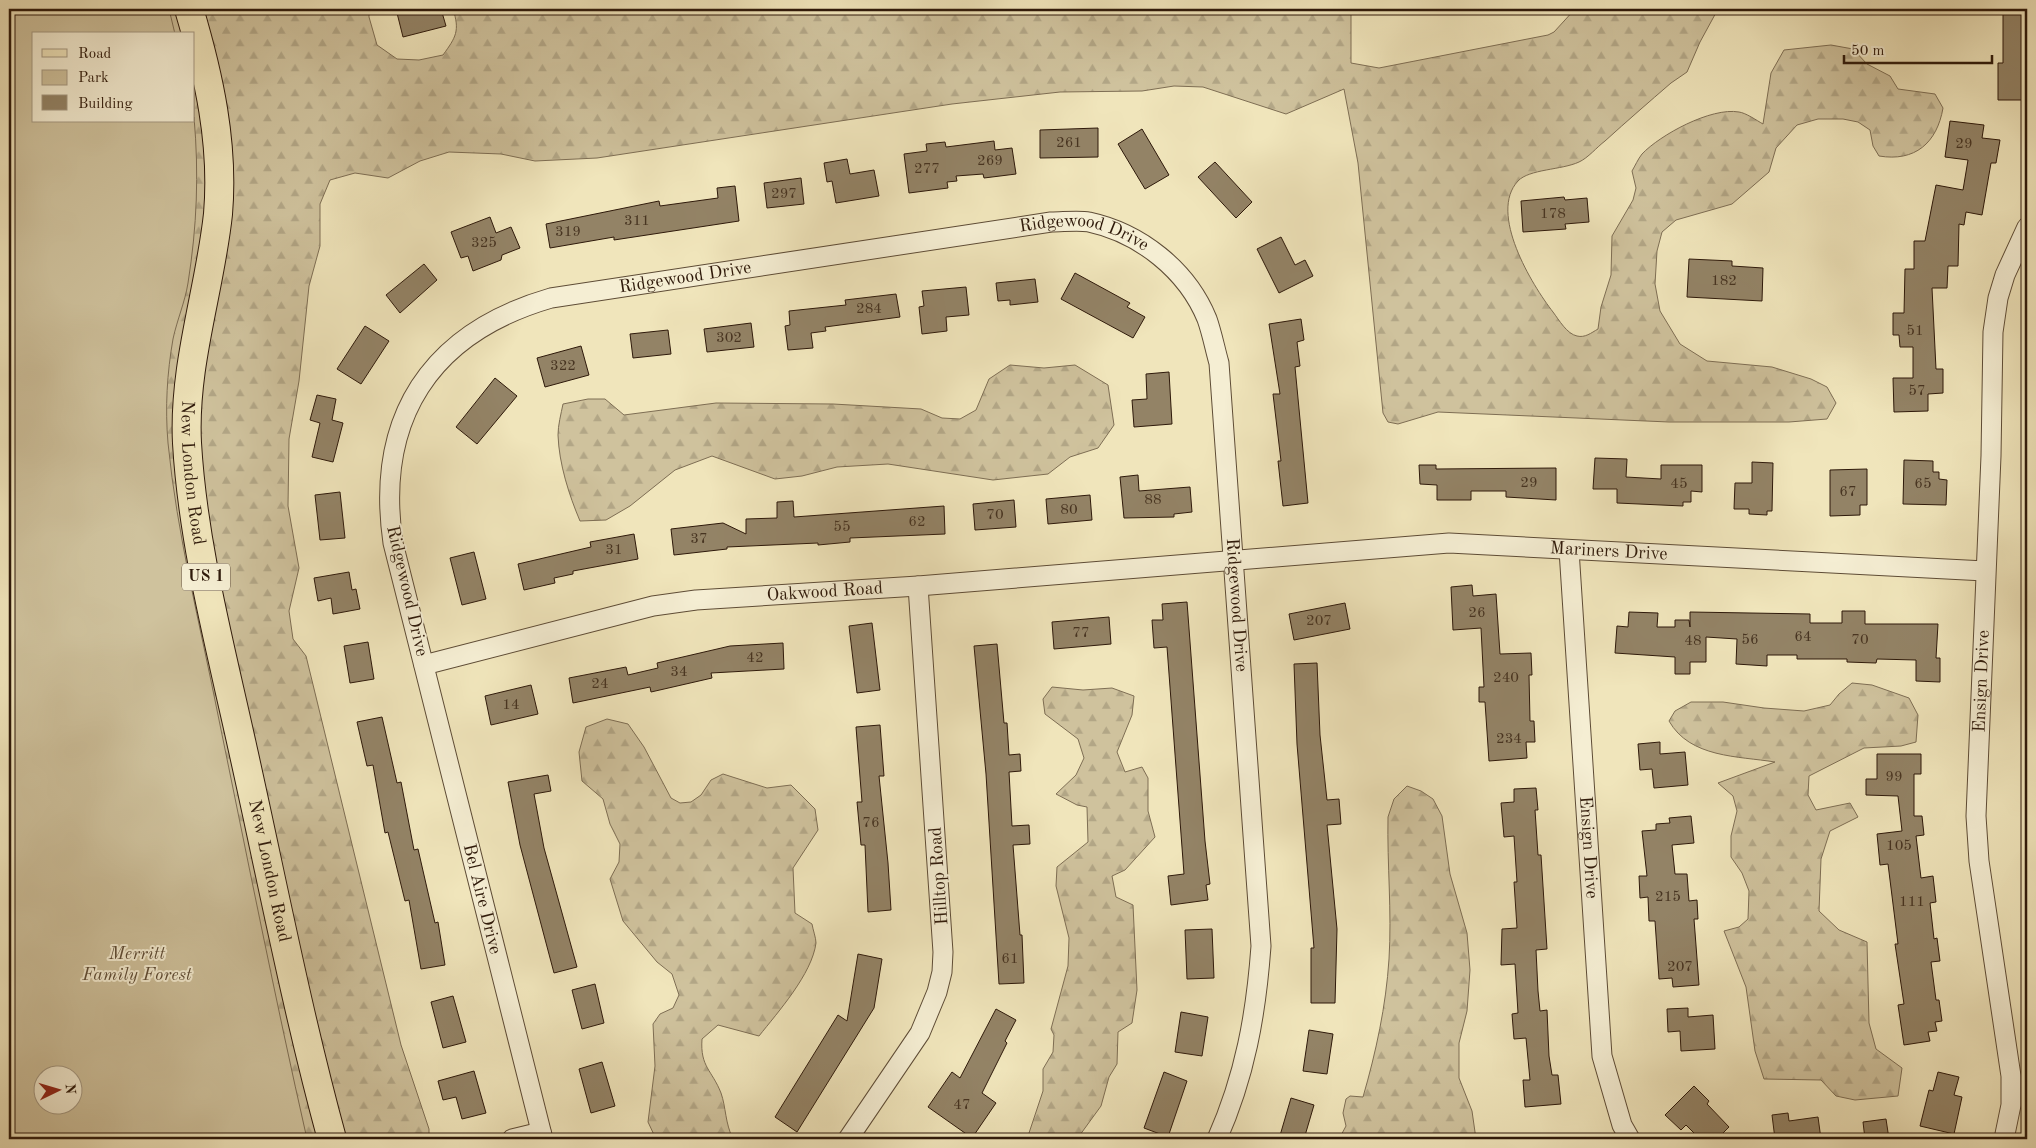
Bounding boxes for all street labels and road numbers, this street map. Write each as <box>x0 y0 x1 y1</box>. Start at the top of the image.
street label: Ridgewood Drive <box>1018 212 1152 255</box>
street label: Ridgewood Drive <box>618 259 753 297</box>
street label: New London Road <box>178 400 208 546</box>
street label: Ridgewood Drive <box>383 524 431 658</box>
street label: Ridgewood Drive <box>1223 538 1250 672</box>
street label: Mariners Drive <box>1549 539 1668 563</box>
road number: US 1 <box>182 564 230 590</box>
street label: Oakwood Road <box>766 579 884 605</box>
street label: Ensign Drive <box>1970 630 1993 733</box>
street label: Ensign Drive <box>1576 796 1601 899</box>
street label: New London Road <box>245 798 293 944</box>
street label: Hilltop Road <box>927 826 951 926</box>
street label: Bel Aire Drive <box>460 842 504 956</box>

